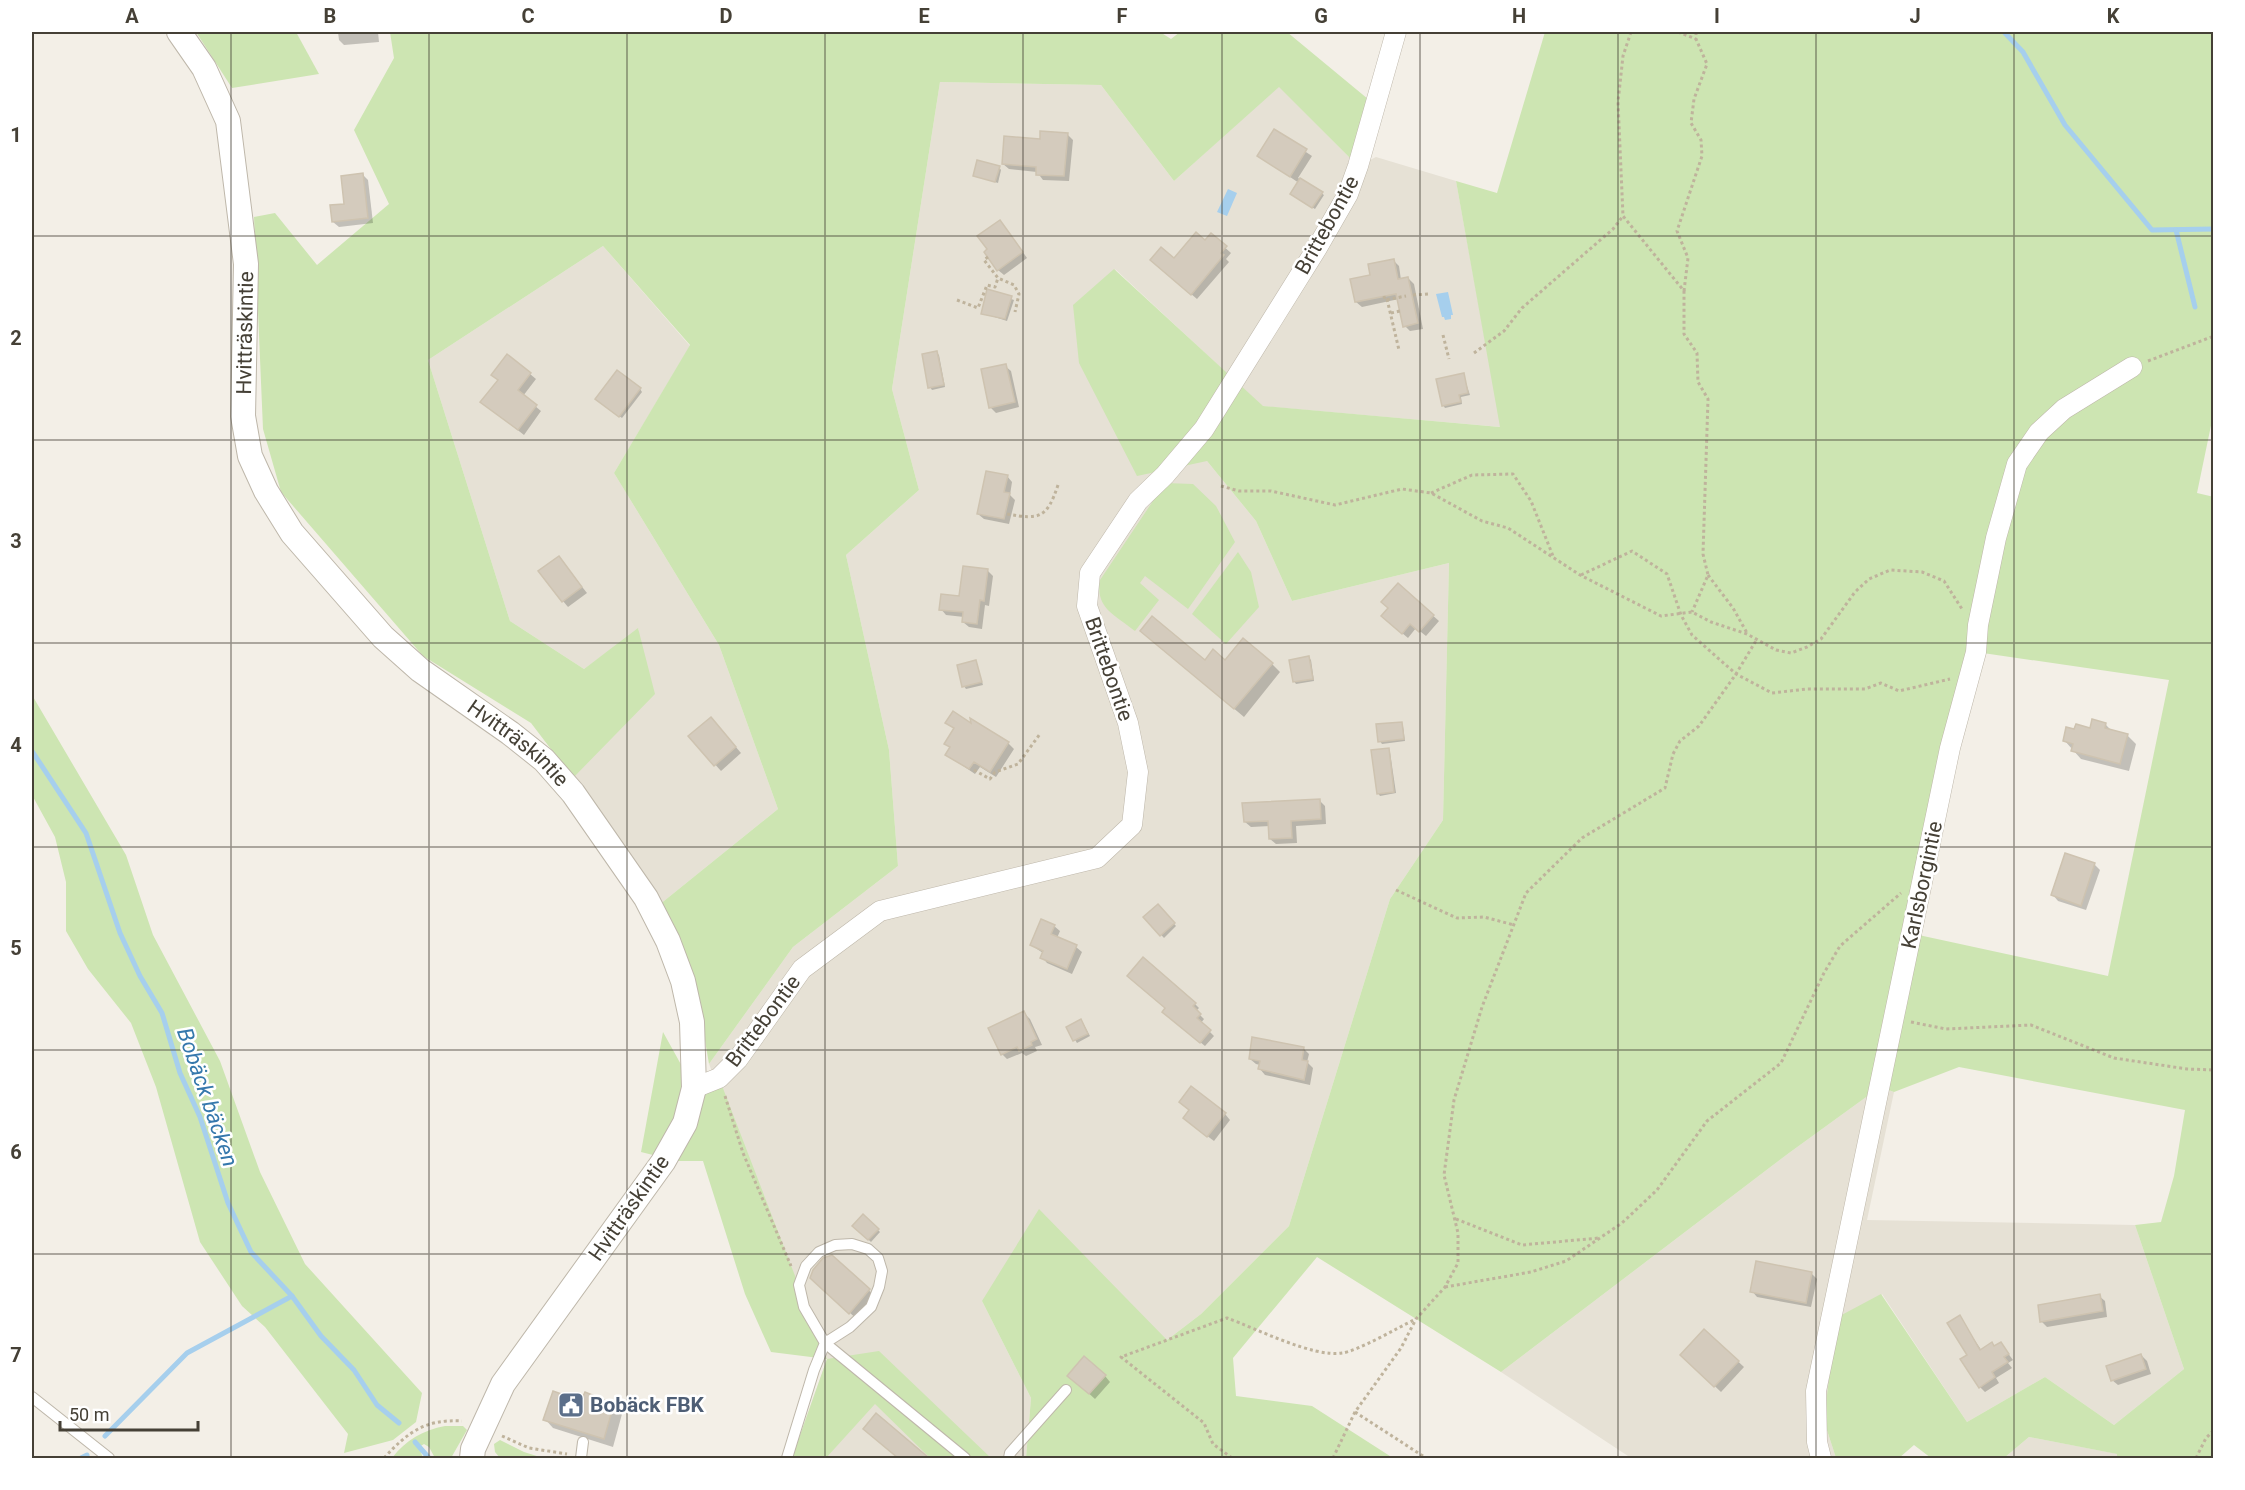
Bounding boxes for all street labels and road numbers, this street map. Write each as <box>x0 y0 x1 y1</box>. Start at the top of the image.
street label: Brittebontie <box>1290 172 1364 278</box>
street label: Hvitträskintie <box>232 271 258 395</box>
street label: Brittebontie <box>1080 614 1138 724</box>
street label: Hvitträskintie <box>463 695 574 791</box>
street label: Karlsborgintie <box>1897 819 1947 951</box>
street label: Brittebontie <box>721 970 805 1072</box>
street label: Hvitträskintie <box>584 1151 674 1265</box>

